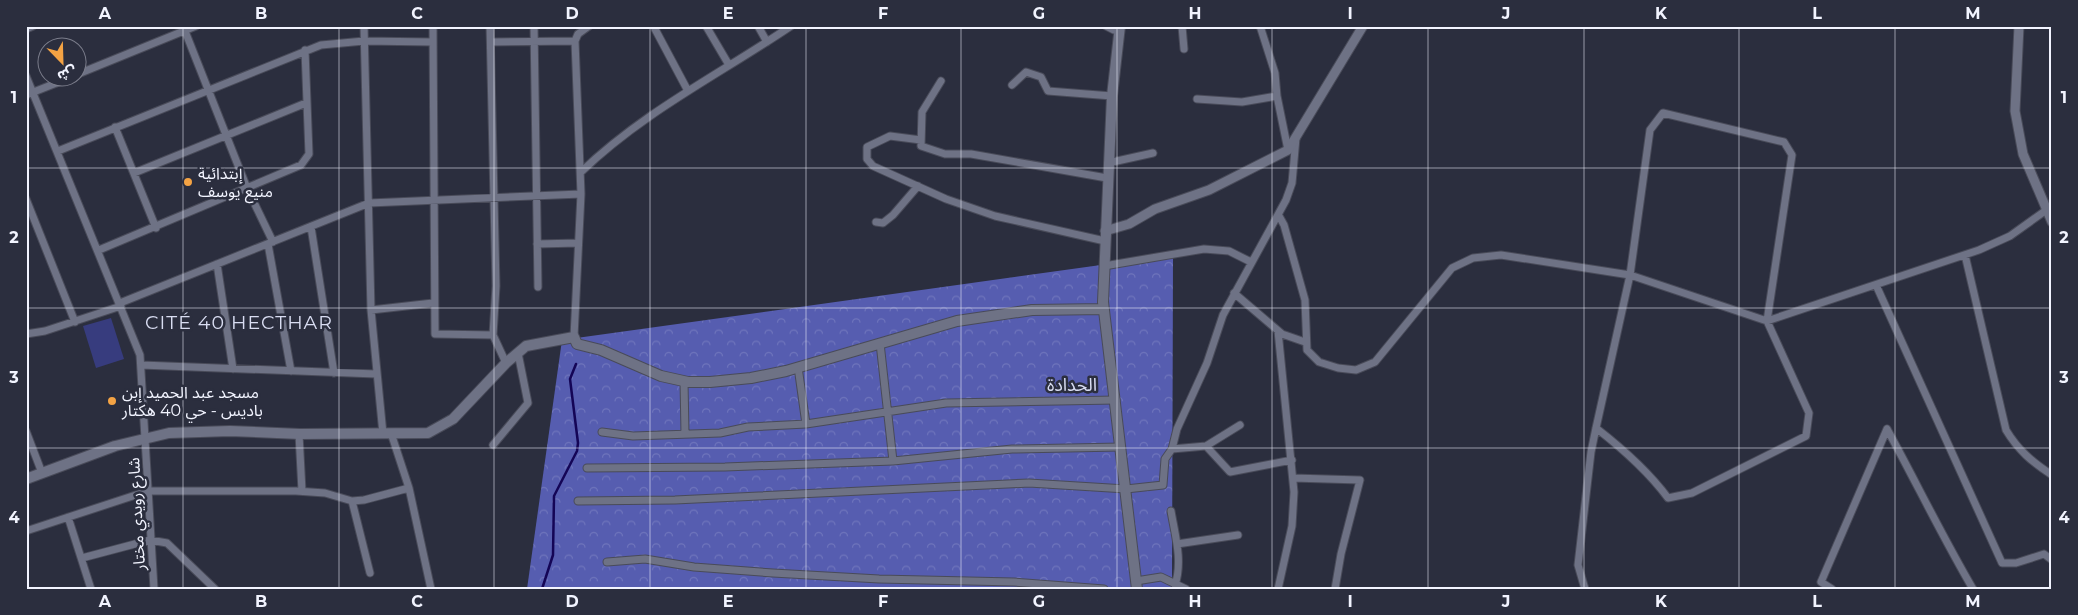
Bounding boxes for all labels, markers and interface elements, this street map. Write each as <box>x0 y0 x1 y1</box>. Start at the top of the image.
text: A <box>98 4 112 23</box>
text: B <box>255 4 267 23</box>
text: C <box>411 4 423 23</box>
text: D <box>565 4 579 23</box>
text: E <box>723 4 733 23</box>
text: F <box>878 4 888 23</box>
text: G <box>1033 4 1045 23</box>
text: H <box>1189 4 1201 23</box>
text: I <box>1347 4 1353 23</box>
text: J <box>1501 4 1510 23</box>
text: K <box>1655 4 1668 23</box>
text: L <box>1812 4 1822 23</box>
text: M <box>1965 4 1981 23</box>
north arrow <box>38 38 88 88</box>
text: ش <box>55 62 79 86</box>
text: 1 <box>11 88 17 107</box>
text: 1 <box>2061 88 2067 107</box>
place label: إبتدائية منيع يوسف <box>198 164 273 204</box>
marker: إبتدائية منيع يوسف <box>182 176 194 188</box>
text: 2 <box>9 228 19 247</box>
text: 2 <box>2059 228 2069 247</box>
district label: CITÉ 40 HECTHAR <box>145 311 333 334</box>
text: 3 <box>8 368 19 387</box>
text: 3 <box>2058 368 2069 387</box>
district label: الحدادة <box>1047 374 1097 396</box>
place label: مسجد عبد الحميد إبن باديس - حي 40 هكتار <box>121 383 263 423</box>
marker: مسجد عبد الحميد إبن باديس - حي 40 هكتار <box>106 395 118 407</box>
street label: شارع رويدي مختار <box>124 457 152 572</box>
text: 4 <box>8 508 20 527</box>
text: 4 <box>2058 508 2070 527</box>
text: A <box>98 592 112 611</box>
text: B <box>255 592 267 611</box>
text: C <box>411 592 423 611</box>
text: D <box>565 592 579 611</box>
text: E <box>723 592 733 611</box>
text: F <box>878 592 888 611</box>
text: G <box>1033 592 1045 611</box>
text: H <box>1189 592 1201 611</box>
text: I <box>1347 592 1353 611</box>
text: J <box>1501 592 1510 611</box>
text: K <box>1655 592 1668 611</box>
text: L <box>1812 592 1822 611</box>
text: M <box>1965 592 1981 611</box>

